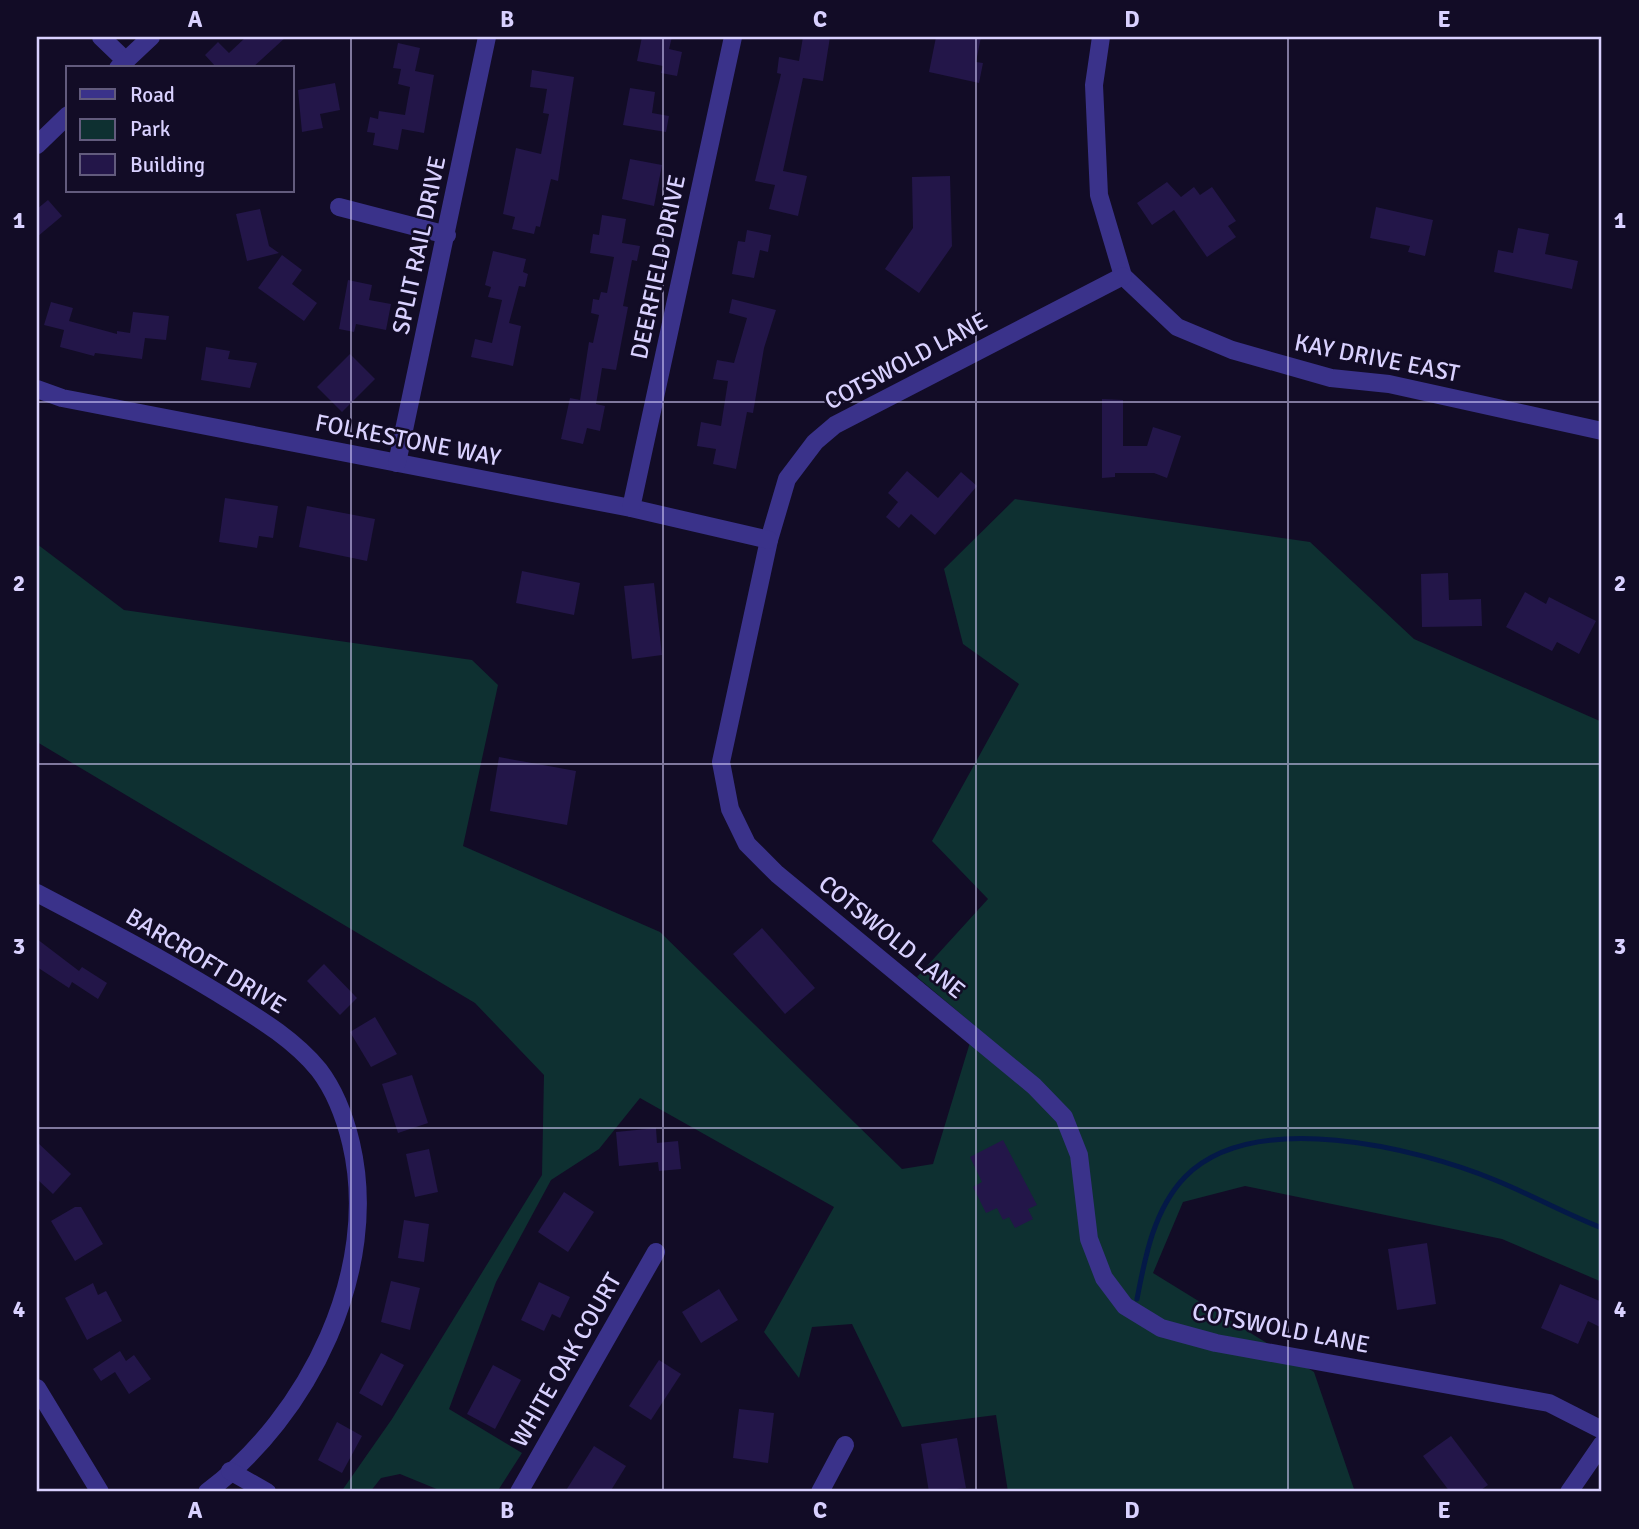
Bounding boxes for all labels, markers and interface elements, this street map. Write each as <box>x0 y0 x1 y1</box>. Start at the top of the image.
text: A <box>188 5 203 34</box>
text: B <box>500 5 514 34</box>
text: C <box>813 5 827 34</box>
text: D <box>1124 5 1140 34</box>
text: E <box>1437 5 1451 34</box>
legend <box>66 66 294 192</box>
text: Road <box>130 82 175 108</box>
text: Park <box>130 116 171 142</box>
text: Building <box>130 152 205 178</box>
street label: SPLIT RAIL DRIVE <box>385 153 453 337</box>
street label: DEERFIELD DRIVE <box>624 172 692 362</box>
text: 1 <box>13 206 25 235</box>
text: 1 <box>1614 206 1626 235</box>
street label: COTSWOLD LANE <box>819 305 993 417</box>
street label: KAY DRIVE EAST <box>1292 327 1462 389</box>
street label: FOLKESTONE WAY <box>313 407 503 473</box>
text: 2 <box>13 569 25 598</box>
text: 2 <box>1614 569 1626 598</box>
street label: COTSWOLD LANE <box>813 869 971 1005</box>
street label: BARCROFT DRIVE <box>120 901 292 1021</box>
text: 3 <box>13 932 25 961</box>
text: 3 <box>1614 932 1626 961</box>
street label: WHITE OAK COURT <box>504 1267 628 1452</box>
text: 4 <box>13 1295 25 1324</box>
text: 4 <box>1614 1295 1626 1324</box>
street label: COTSWOLD LANE <box>1190 1296 1372 1360</box>
text: A <box>188 1496 203 1525</box>
text: B <box>500 1496 514 1525</box>
text: C <box>813 1496 827 1525</box>
text: D <box>1124 1496 1140 1525</box>
text: E <box>1437 1496 1451 1525</box>

